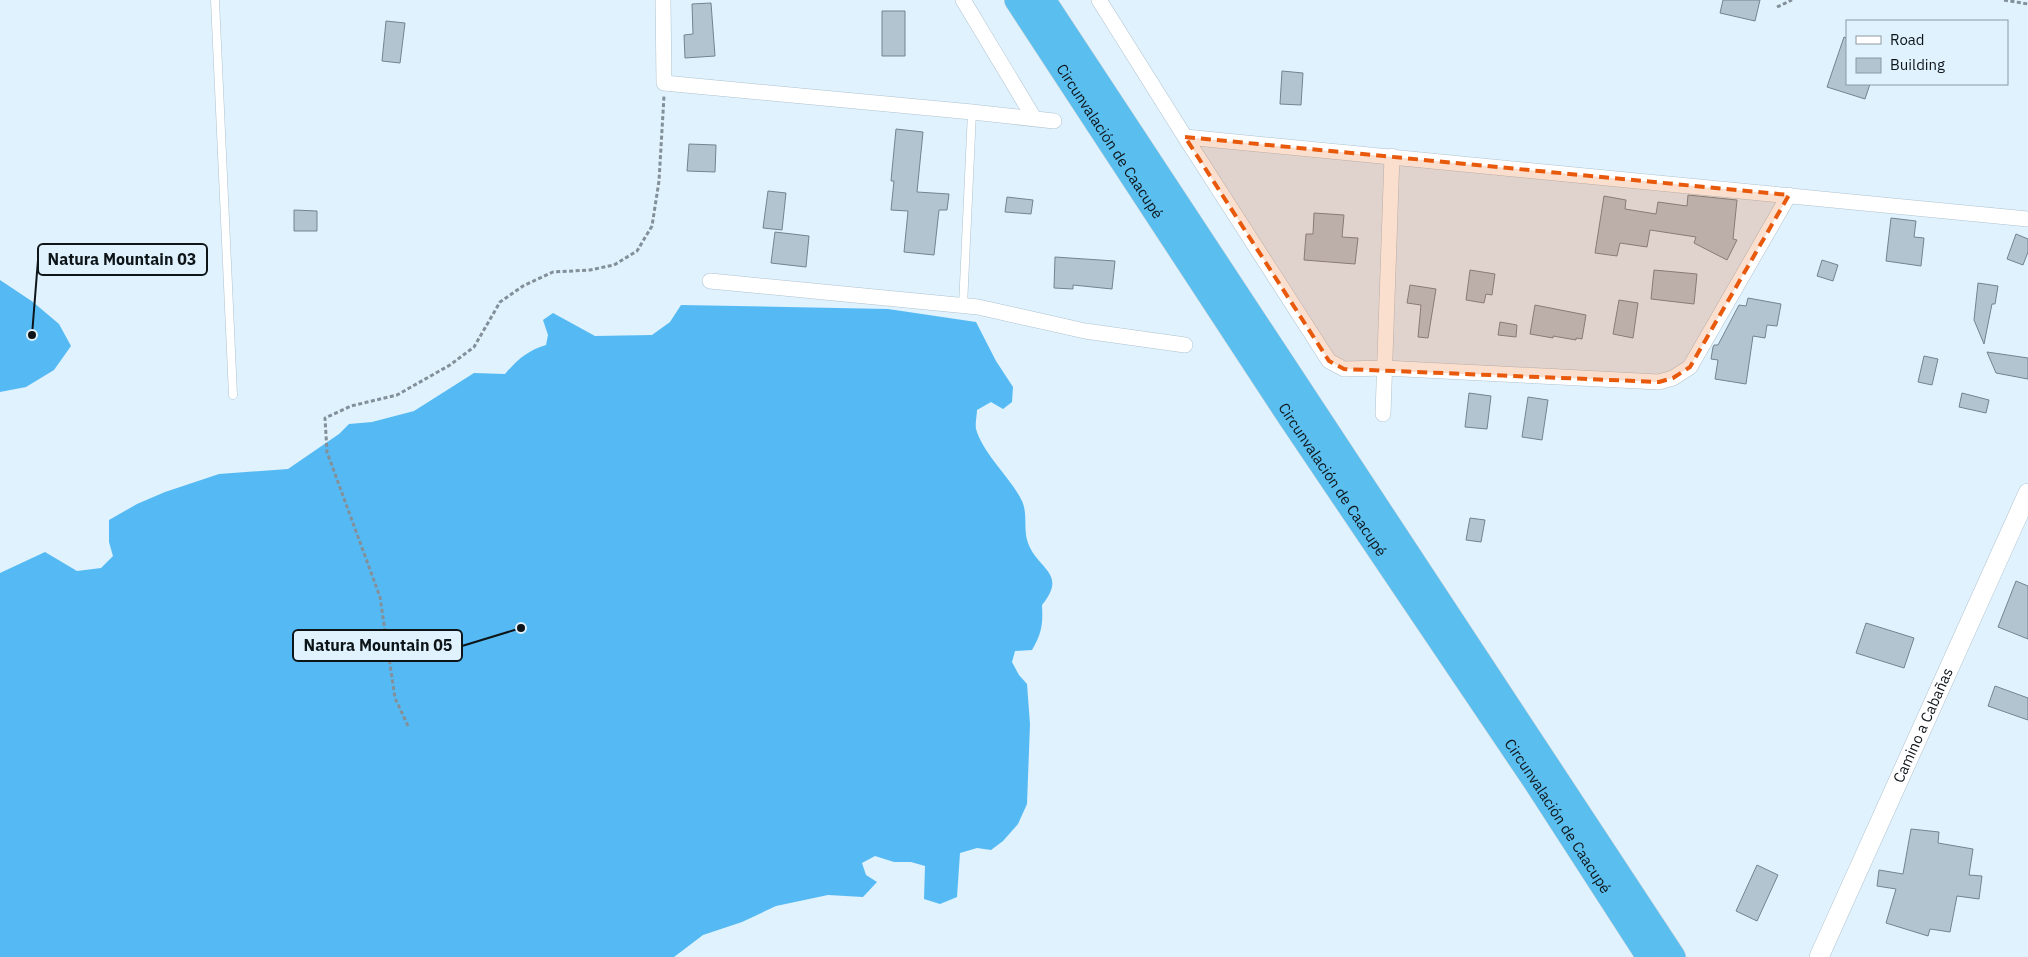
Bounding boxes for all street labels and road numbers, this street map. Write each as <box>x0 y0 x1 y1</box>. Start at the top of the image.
street label: Circunvalación de Caacupé <box>1052 60 1168 222</box>
street label: Circunvalación de Caacupé <box>1274 399 1391 560</box>
street label: Camino a Cabañas <box>1889 665 1957 786</box>
street label: Circunvalación de Caacupé <box>1501 735 1615 897</box>

